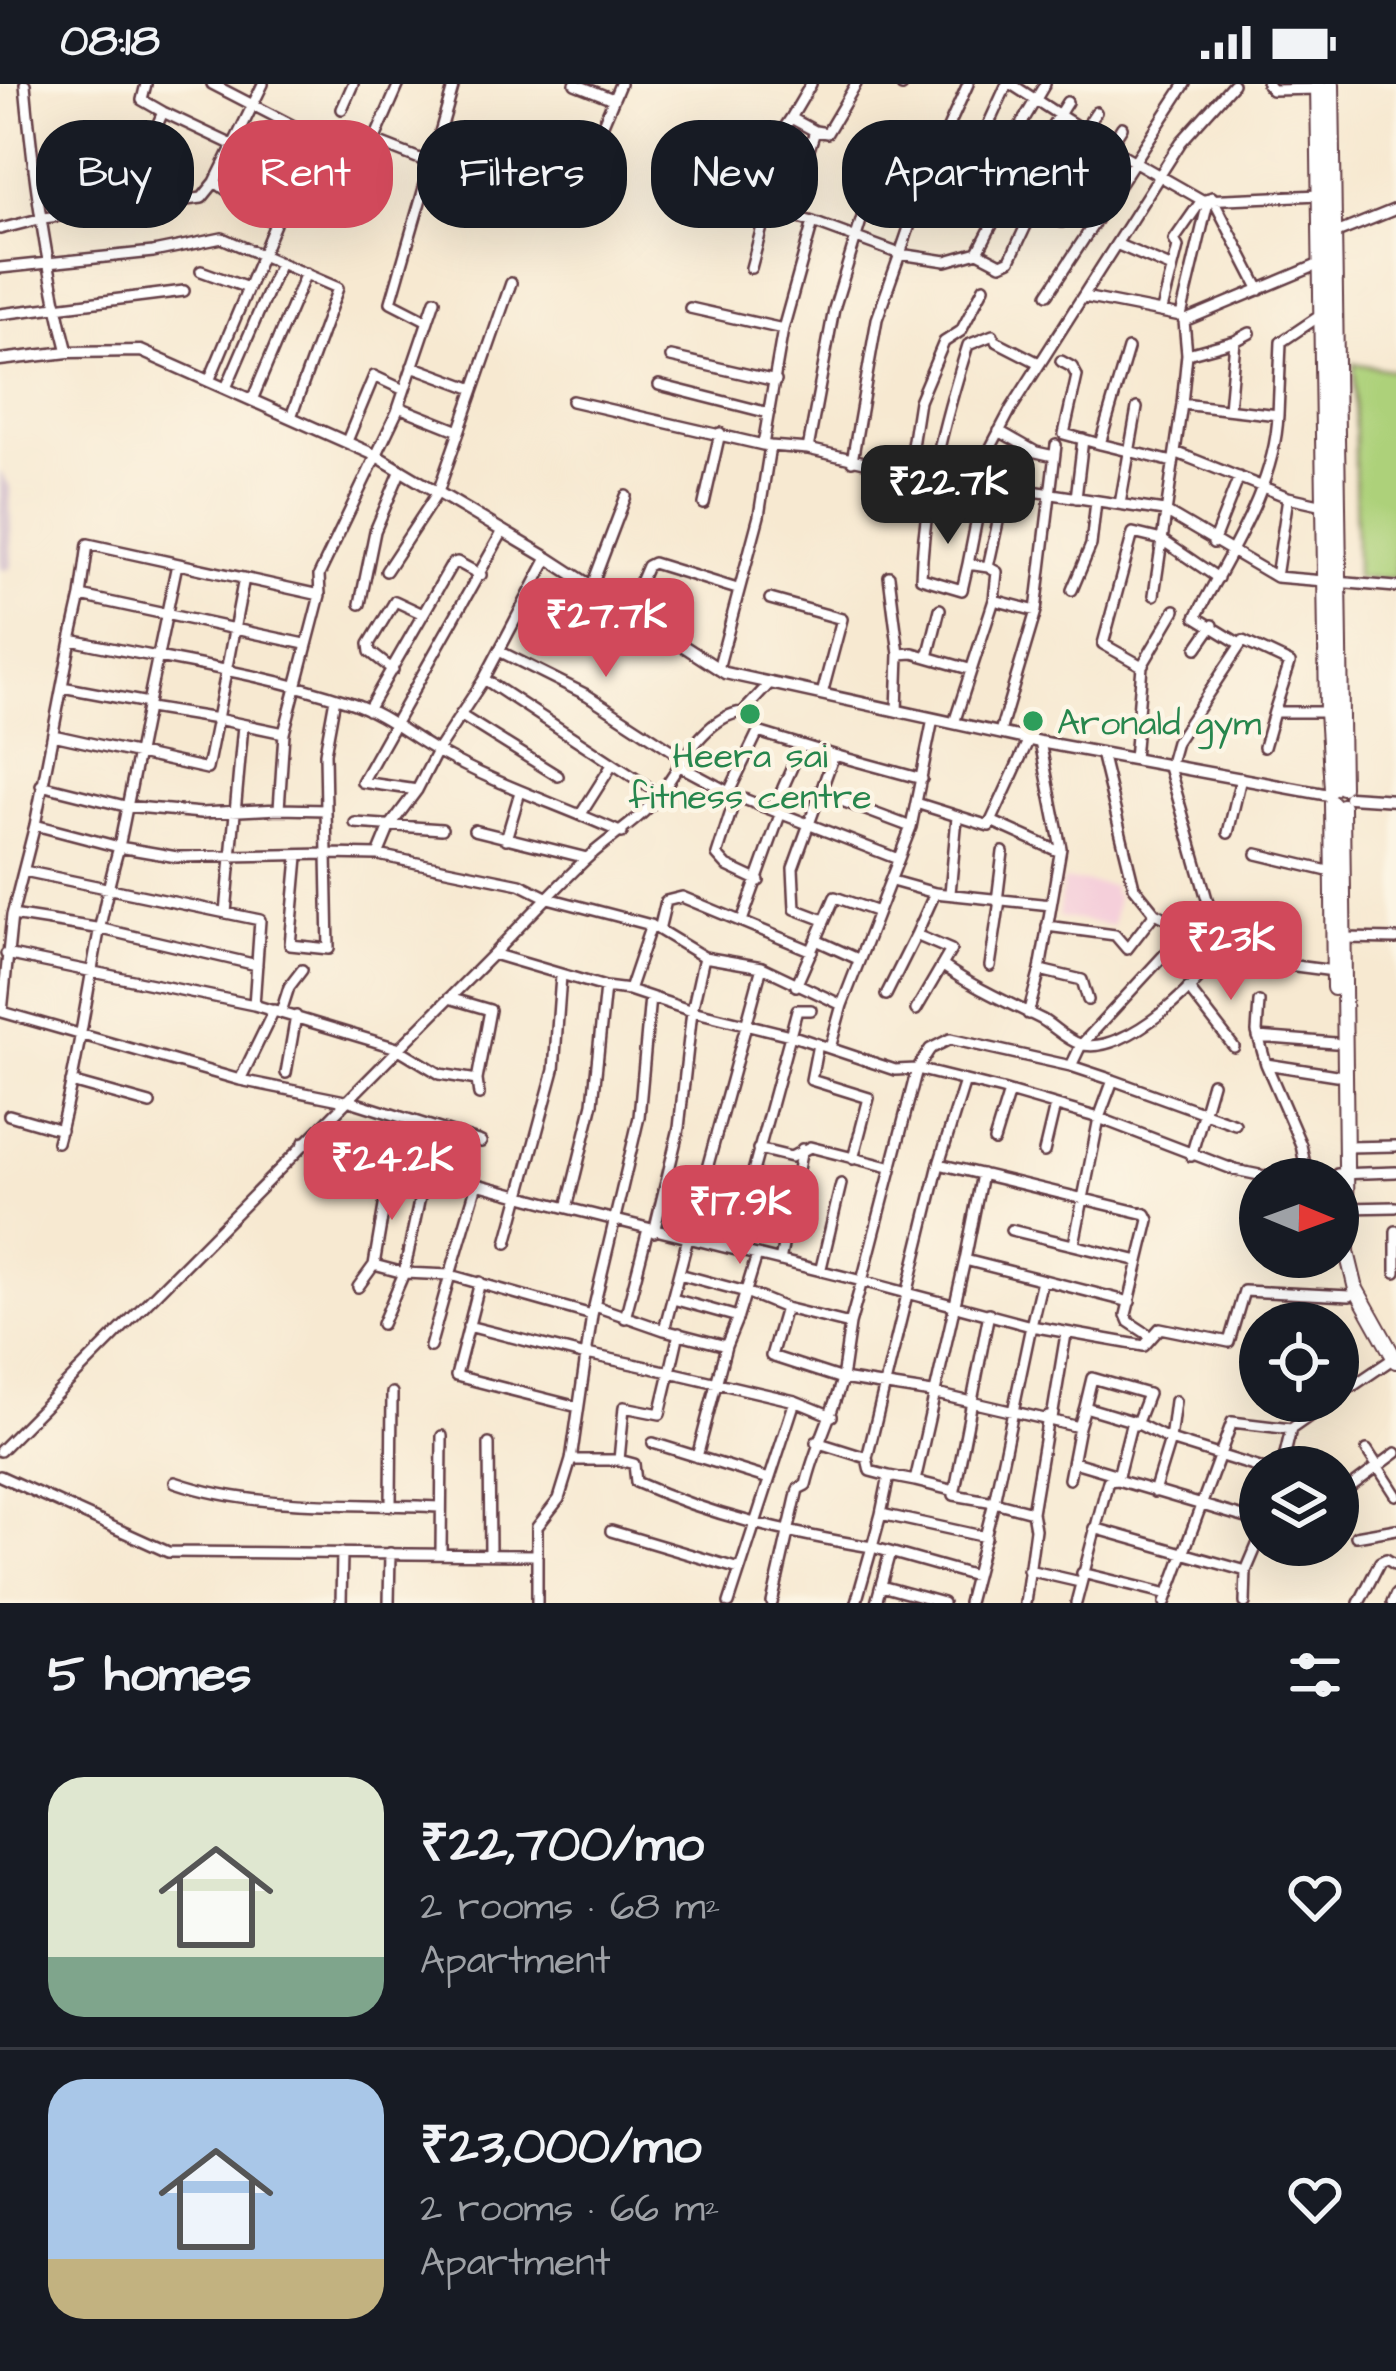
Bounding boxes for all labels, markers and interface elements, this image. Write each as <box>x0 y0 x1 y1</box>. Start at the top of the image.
text: 08:18 <box>60 11 160 73</box>
chip: Buy <box>36 120 194 228</box>
chip: Rent <box>218 120 393 228</box>
chip: Filters <box>417 120 627 228</box>
chip: New <box>651 120 818 228</box>
chip: Apartment <box>842 120 1131 228</box>
pin: ₹22.7K <box>850 445 1046 547</box>
text: ₹22.7K <box>888 457 1008 511</box>
pin: ₹27.7K <box>508 578 704 680</box>
text: ₹27.7K <box>545 590 667 644</box>
place label: Aronald gym <box>1057 698 1261 750</box>
marker: Heera sai fitness centre <box>737 701 763 727</box>
marker: Aronald gym <box>1020 708 1046 734</box>
place label: Heera sai fitness centre <box>628 731 872 823</box>
pin: ₹23K <box>1160 901 1302 1003</box>
text: ₹23K <box>1187 913 1275 967</box>
pin: ₹24.2K <box>294 1121 490 1223</box>
text: ₹24.2K <box>331 1133 453 1187</box>
north arrow <box>1239 1158 1359 1278</box>
map controls <box>1239 1158 1359 1566</box>
pin: ₹17.9K <box>642 1165 838 1267</box>
text: ₹17.9K <box>689 1177 791 1231</box>
button: locate <box>1239 1302 1359 1422</box>
button: layers <box>1239 1446 1359 1566</box>
text: 5 homes <box>48 1640 251 1711</box>
icon: filters <box>1282 1642 1348 1708</box>
text: ₹22,700/mo <box>420 1810 704 1881</box>
icon: home <box>144 1825 288 1969</box>
icon: heart <box>1282 1864 1348 1930</box>
text: 2 rooms · 68 m² <box>420 1881 720 1935</box>
text: Apartment <box>420 1935 611 1989</box>
text: ₹23,000/mo <box>420 2112 701 2183</box>
icon: home <box>144 2127 288 2271</box>
icon: heart <box>1282 2166 1348 2232</box>
text: 2 rooms · 66 m² <box>420 2183 719 2237</box>
text: Apartment <box>420 2237 611 2291</box>

